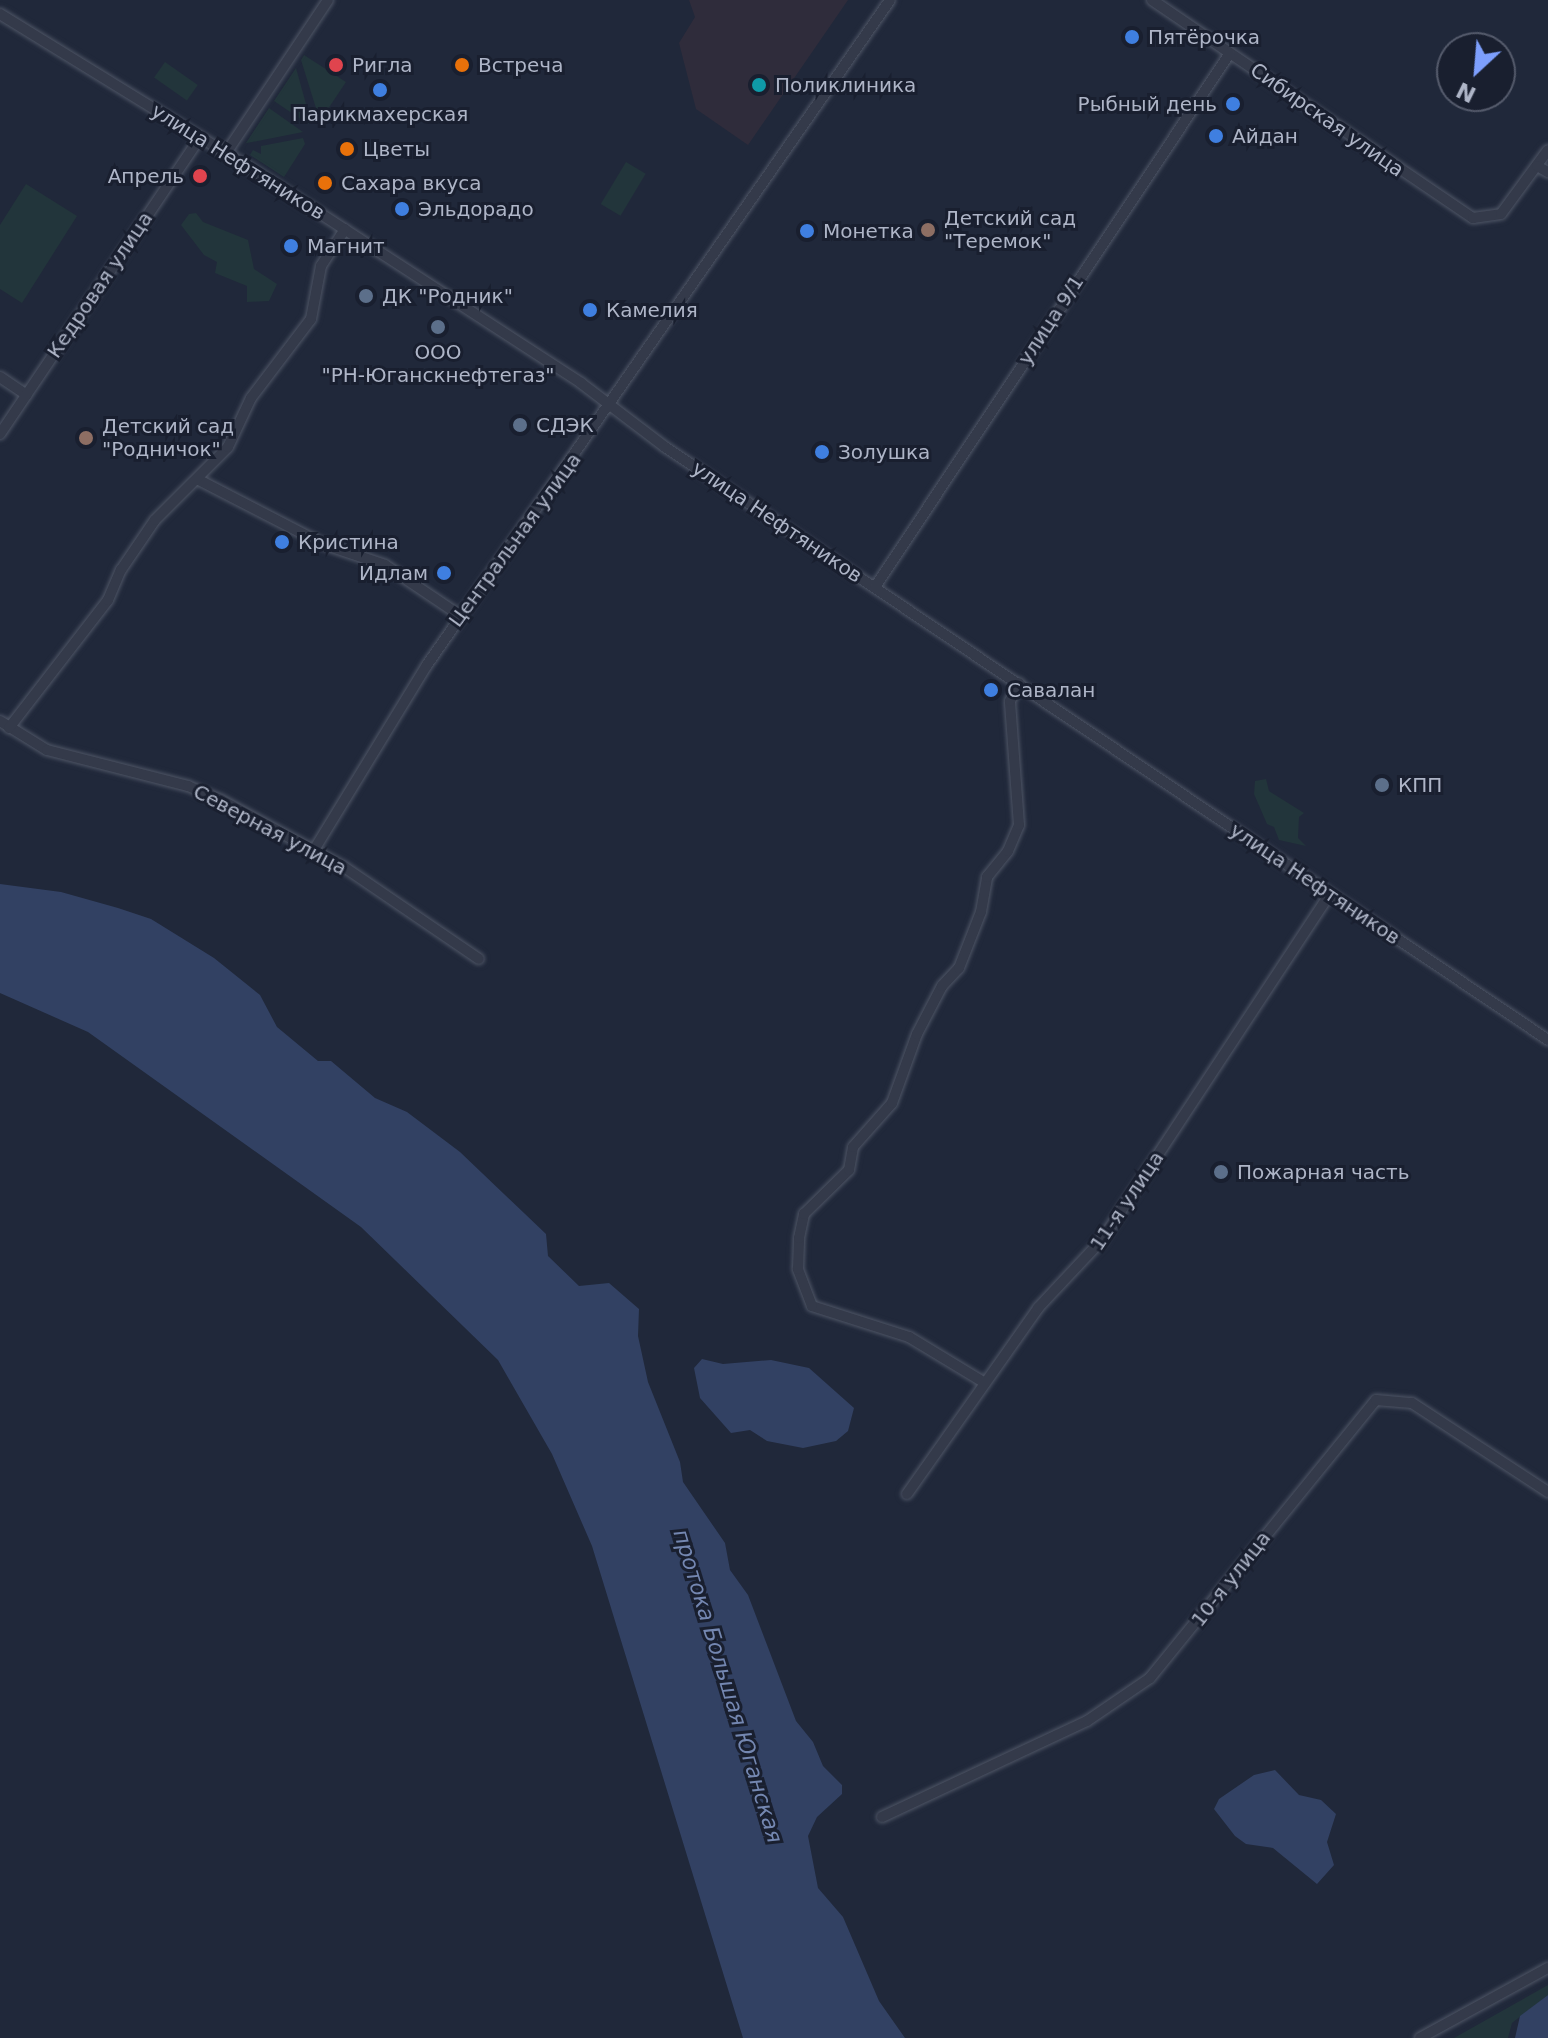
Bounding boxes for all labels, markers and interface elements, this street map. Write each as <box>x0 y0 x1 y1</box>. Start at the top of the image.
place label: Пятёрочка <box>1148 25 1260 49</box>
marker: Пятёрочка <box>1123 28 1141 46</box>
north arrow <box>1436 32 1516 112</box>
place label: Ригла <box>352 53 413 77</box>
place label: Встреча <box>478 53 563 77</box>
marker: Ригла <box>327 56 345 74</box>
marker: Встреча <box>453 56 471 74</box>
street label: Сибирская улица <box>1245 58 1409 182</box>
place label: Поликлиника <box>775 73 916 97</box>
marker: Поликлиника <box>750 76 768 94</box>
text: N <box>1452 77 1480 107</box>
marker: Парикмахерская <box>371 81 389 99</box>
place label: Рыбный день <box>1078 92 1217 116</box>
marker: Рыбный день <box>1224 95 1242 113</box>
street label: улица Нефтяников <box>147 99 329 225</box>
place label: Парикмахерская <box>292 102 468 126</box>
place label: Айдан <box>1232 124 1298 148</box>
marker: Айдан <box>1207 127 1225 145</box>
place label: Цветы <box>363 137 430 161</box>
marker: Цветы <box>338 140 356 158</box>
place label: Апрель <box>108 164 184 188</box>
marker: Апрель <box>191 167 209 185</box>
place label: Сахара вкуса <box>341 171 482 195</box>
marker: Сахара вкуса <box>316 174 334 192</box>
place label: Эльдорадо <box>418 197 534 221</box>
marker: Эльдорадо <box>393 200 411 218</box>
place label: Детский сад "Теремок" <box>944 206 1076 253</box>
street label: Кедровая улица <box>42 207 158 363</box>
place label: Монетка <box>823 219 914 243</box>
marker: Детский сад "Теремок" <box>919 221 937 239</box>
marker: Монетка <box>798 222 816 240</box>
place label: Магнит <box>307 234 385 258</box>
marker: Магнит <box>282 237 300 255</box>
street label: улица 9/1 <box>1013 271 1089 369</box>
place label: ДК "Родник" <box>382 284 513 308</box>
marker: ДК "Родник" <box>357 287 375 305</box>
place label: Камелия <box>606 298 698 322</box>
marker: Камелия <box>581 301 599 319</box>
marker: ООО "РН-Юганскнефтегаз" <box>429 318 447 336</box>
place label: ООО "РН-Юганскнефтегаз" <box>321 340 555 387</box>
place label: СДЭК <box>536 413 594 437</box>
place label: Детский сад "Родничок" <box>102 414 234 461</box>
marker: СДЭК <box>511 416 529 434</box>
marker: Детский сад "Родничок" <box>77 429 95 447</box>
place label: Золушка <box>838 440 930 464</box>
marker: Золушка <box>813 443 831 461</box>
street label: Центральная улица <box>444 448 586 632</box>
street label: улица Нефтяников <box>687 456 867 588</box>
place label: Кристина <box>298 530 399 554</box>
marker: Кристина <box>273 533 291 551</box>
place label: Идлам <box>359 561 428 585</box>
marker: Идлам <box>435 564 453 582</box>
place label: Савалан <box>1007 678 1095 702</box>
marker: Савалан <box>982 681 1000 699</box>
place label: КПП <box>1398 773 1442 797</box>
marker: КПП <box>1373 776 1391 794</box>
street label: Северная улица <box>189 779 351 881</box>
street label: улица Нефтяников <box>1225 818 1405 950</box>
street label: 11-я улица <box>1085 1147 1169 1255</box>
place label: Пожарная часть <box>1237 1160 1409 1184</box>
marker: Пожарная часть <box>1212 1163 1230 1181</box>
water label: протока Большая Юганская <box>668 1526 788 1846</box>
street label: 10-я улица <box>1186 1526 1276 1632</box>

